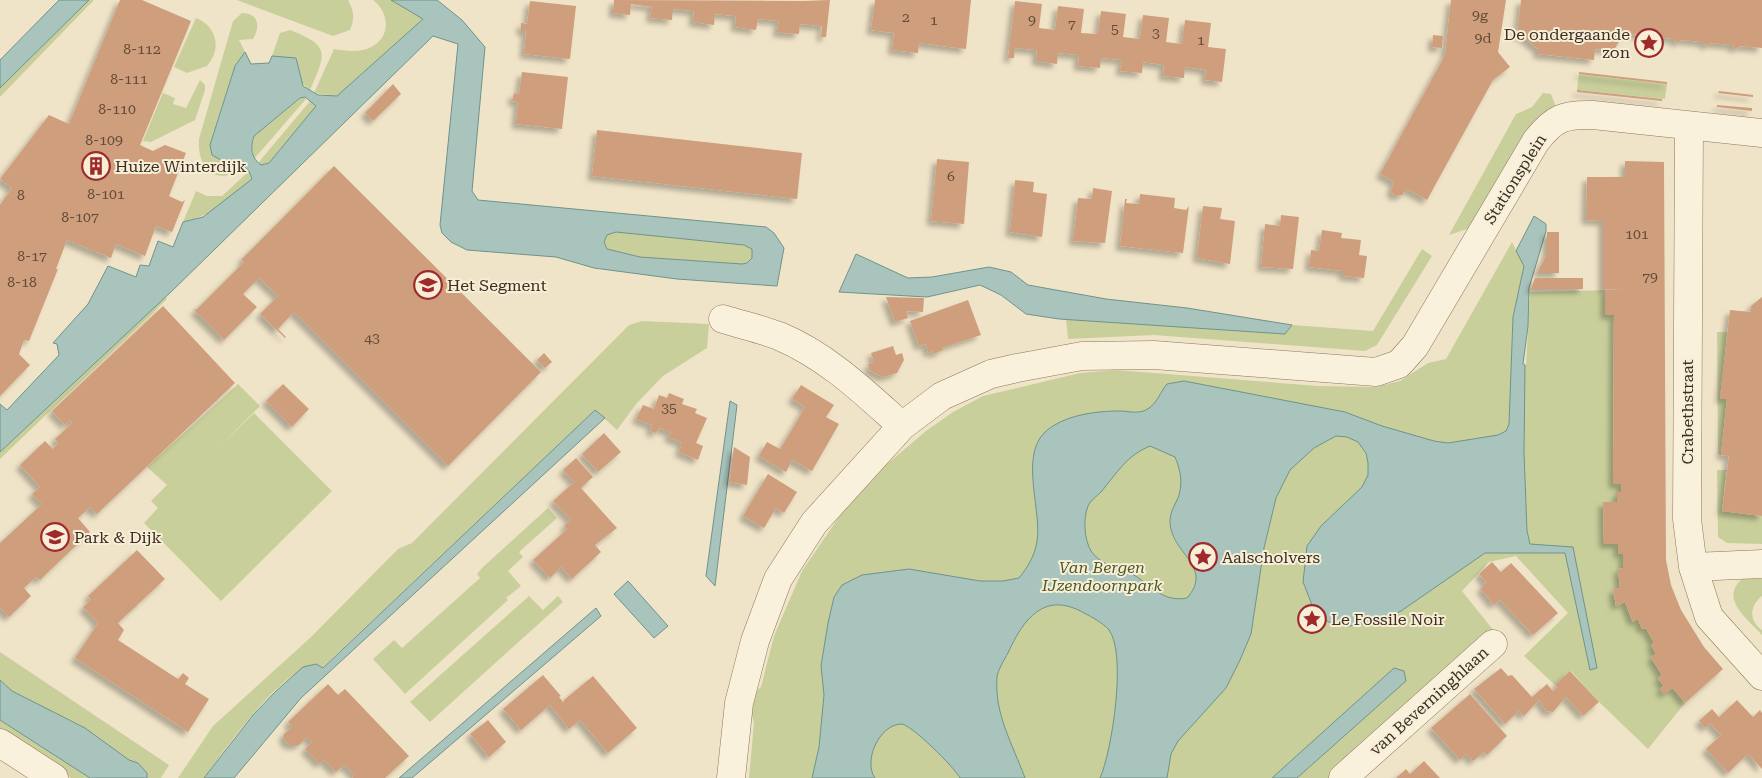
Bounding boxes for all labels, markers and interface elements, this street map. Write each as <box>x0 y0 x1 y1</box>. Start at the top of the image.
house number: 9g <box>1472 7 1488 23</box>
house number: 2 <box>902 9 910 25</box>
house number: 1 <box>930 12 938 28</box>
house number: 9 <box>1028 12 1036 28</box>
house number: 7 <box>1068 16 1076 32</box>
house number: 5 <box>1111 21 1119 37</box>
house number: 3 <box>1152 25 1160 41</box>
place label: De ondergaande zon <box>1504 25 1630 62</box>
place icon: De ondergaande zon <box>1634 28 1664 58</box>
house number: 9d <box>1475 30 1491 46</box>
house number: 1 <box>1197 32 1205 48</box>
house number: 8-112 <box>123 41 161 57</box>
house number: 8-111 <box>110 71 148 87</box>
house number: 8-110 <box>98 101 136 117</box>
street label: Stationsplein <box>1480 130 1550 228</box>
house number: 8-109 <box>85 132 123 148</box>
building icon: Huize Winterdijk <box>81 151 111 181</box>
place label: Huize Winterdijk <box>115 157 247 176</box>
house number: 6 <box>947 168 955 184</box>
house number: 8-101 <box>87 186 125 202</box>
house number: 8 <box>17 187 25 203</box>
house number: 8-107 <box>61 209 99 225</box>
house number: 101 <box>1625 226 1649 242</box>
house number: 8-17 <box>17 248 47 264</box>
house number: 79 <box>1642 269 1658 285</box>
school or university icon: Het Segment <box>413 270 443 300</box>
house number: 8-18 <box>7 274 37 290</box>
place label: Het Segment <box>447 276 547 295</box>
house number: 43 <box>364 330 380 346</box>
street label: Crabethstraat <box>1678 359 1697 465</box>
house number: 35 <box>661 400 677 416</box>
school or university icon: Park & Dijk <box>40 522 70 552</box>
place label: Park & Dijk <box>74 528 162 547</box>
place icon: Aalscholvers <box>1188 542 1218 572</box>
place label: Aalscholvers <box>1222 548 1321 567</box>
park label: Van Bergen IJzendoornpark <box>1041 558 1162 595</box>
place icon: Le Fossile Noir <box>1297 604 1327 634</box>
place label: Le Fossile Noir <box>1331 610 1445 629</box>
street label: van Beverninghlaan <box>1366 643 1492 759</box>

